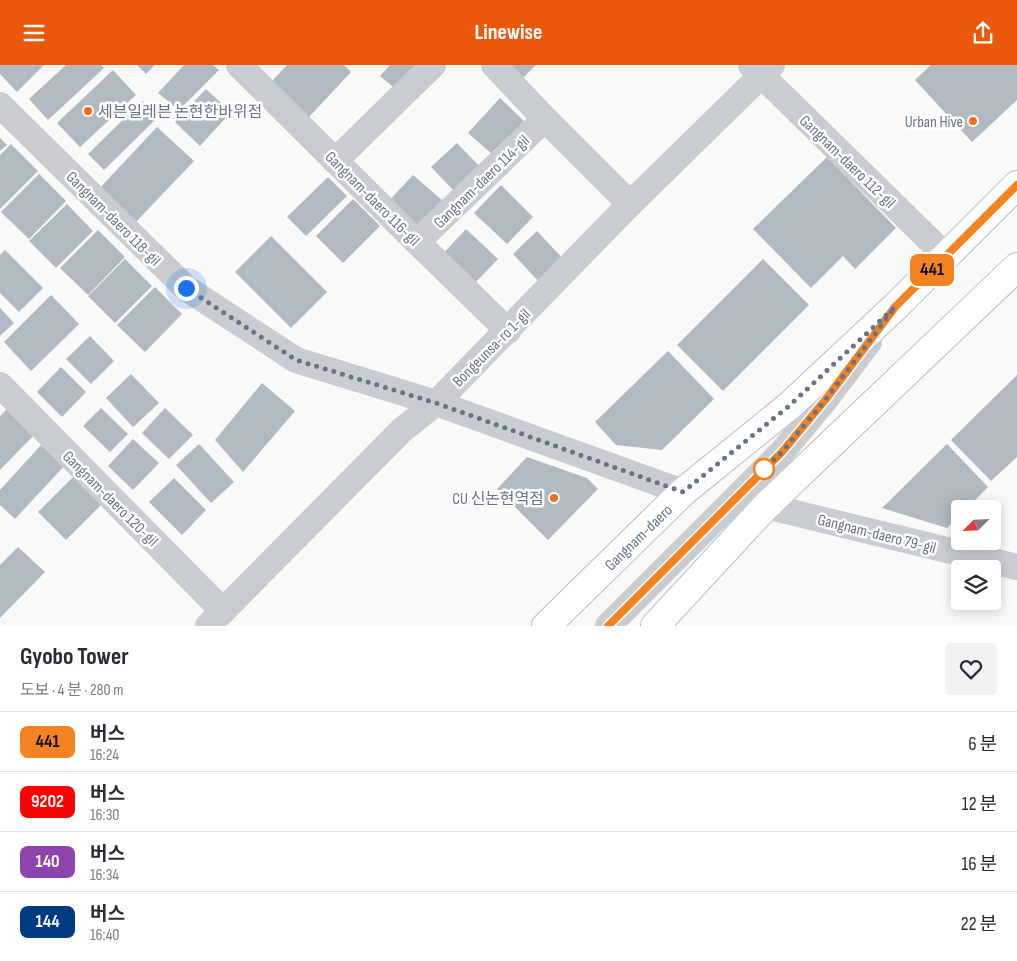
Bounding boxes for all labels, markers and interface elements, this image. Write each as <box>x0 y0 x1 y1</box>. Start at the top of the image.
icon: menu <box>20 19 48 47</box>
text: Linewise <box>475 19 542 46</box>
icon: share <box>969 19 997 47</box>
place label: 세븐일레븐 논현한바위점 <box>98 103 262 122</box>
marker: 세븐일레븐 논현한바위점 <box>82 105 94 117</box>
street label: Gangnam-daero 112-gil <box>795 112 899 213</box>
place label: Urban Hive <box>905 113 963 132</box>
marker: Urban Hive <box>967 115 979 127</box>
street label: Gangnam-daero 114-gil <box>430 132 534 233</box>
street label: Gangnam-daero 116-gil <box>321 148 423 250</box>
street label: Gangnam-daero 118-gil <box>62 168 164 270</box>
line badge: 441 <box>903 254 961 286</box>
text: 441 <box>920 259 944 280</box>
your location <box>174 276 199 301</box>
street label: Bongeunsa-ro 1-gil <box>449 305 535 391</box>
street label: Gangnam-daero 120-gil <box>58 447 162 551</box>
unlabelled marker <box>753 458 775 480</box>
place label: CU 신논현역점 <box>452 490 544 509</box>
marker: CU 신논현역점 <box>548 492 560 504</box>
north arrow <box>951 500 1001 550</box>
map controls <box>951 500 1001 610</box>
street label: Gangnam-daero <box>601 501 677 575</box>
street label: Gangnam-daero 79-gil <box>815 511 938 558</box>
button: layers <box>951 560 1001 610</box>
text: Gyobo Tower <box>20 642 129 671</box>
button: heart <box>945 643 997 695</box>
text: 도보 · 4 분 · 280 m <box>20 681 124 700</box>
text: 버스 <box>90 723 125 746</box>
text: 441 <box>36 731 59 752</box>
text: 6 분 <box>968 733 997 756</box>
text: 16:24 <box>90 746 119 765</box>
text: 버스 <box>90 783 125 806</box>
text: 9202 <box>31 791 64 812</box>
text: 12 분 <box>962 793 997 816</box>
text: 16:30 <box>90 806 119 825</box>
text: 버스 <box>90 843 125 866</box>
text: 140 <box>35 851 60 872</box>
text: 16 분 <box>962 853 997 876</box>
text: 16:34 <box>90 866 119 885</box>
text: 버스 <box>90 903 125 926</box>
text: 144 <box>35 911 60 932</box>
text: 22 분 <box>961 913 997 936</box>
text: 16:40 <box>90 926 119 945</box>

